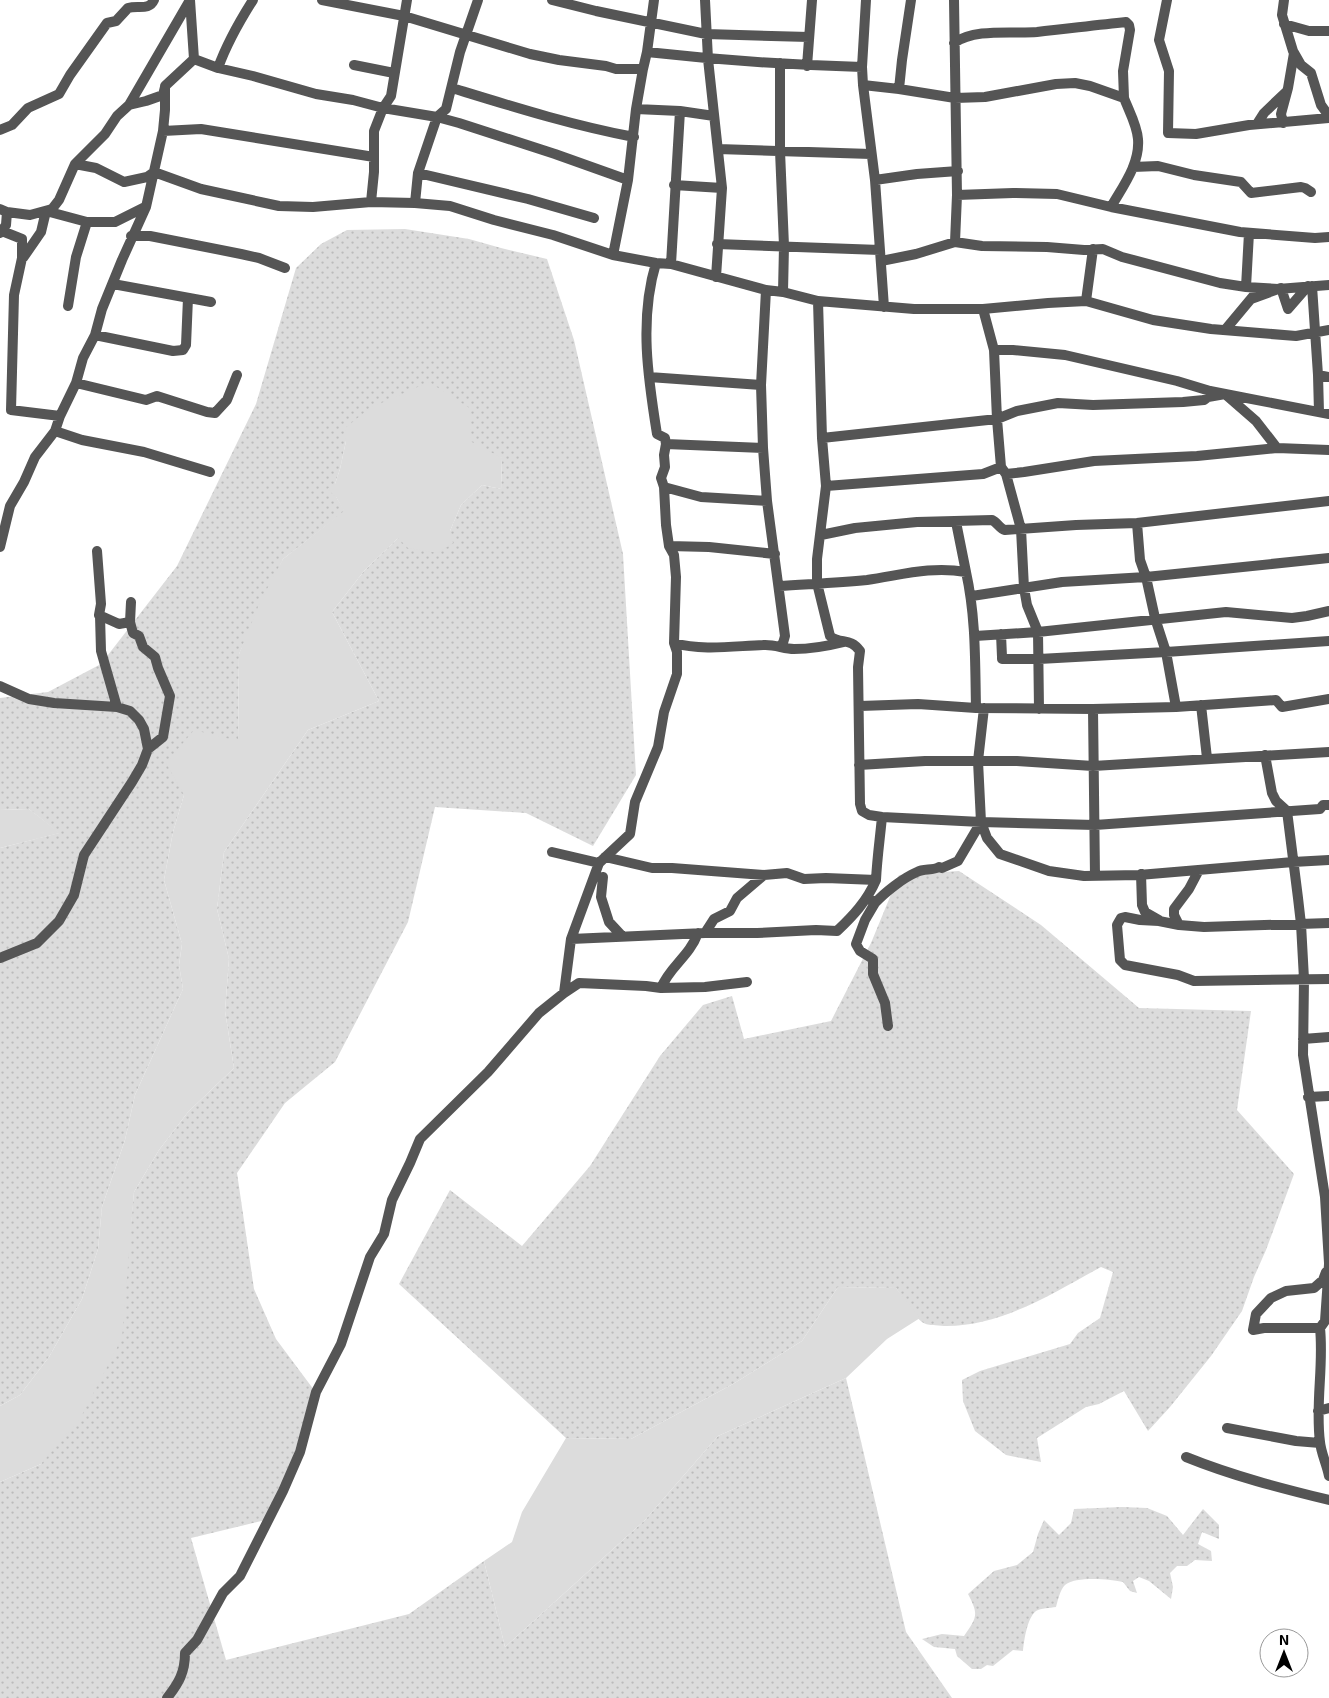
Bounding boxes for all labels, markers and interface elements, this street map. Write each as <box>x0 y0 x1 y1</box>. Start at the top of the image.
north arrow <box>1259 1628 1309 1678</box>
text: N <box>1279 1631 1289 1648</box>

